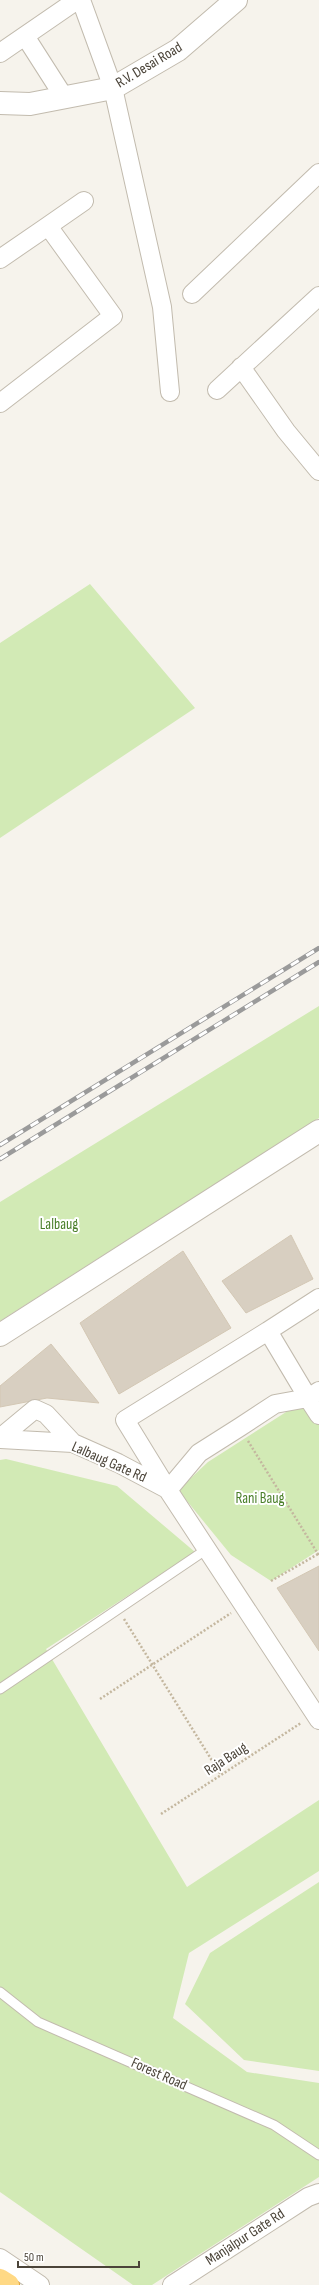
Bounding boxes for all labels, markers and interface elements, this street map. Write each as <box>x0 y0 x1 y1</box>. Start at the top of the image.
street label: R.V. Desai Road <box>112 38 186 92</box>
park label: Lalbaug <box>40 1215 78 1234</box>
street label: Lalbaug Gate Rd <box>69 1437 149 1487</box>
park label: Rani Baug <box>236 1489 284 1508</box>
street label: Raja Baug <box>201 1738 251 1780</box>
street label: Forest Road <box>128 2053 190 2095</box>
street label: Manjalpur Gate Rd <box>202 2204 288 2270</box>
scale bar <box>18 2243 139 2269</box>
text: 50 m <box>24 2250 44 2265</box>

